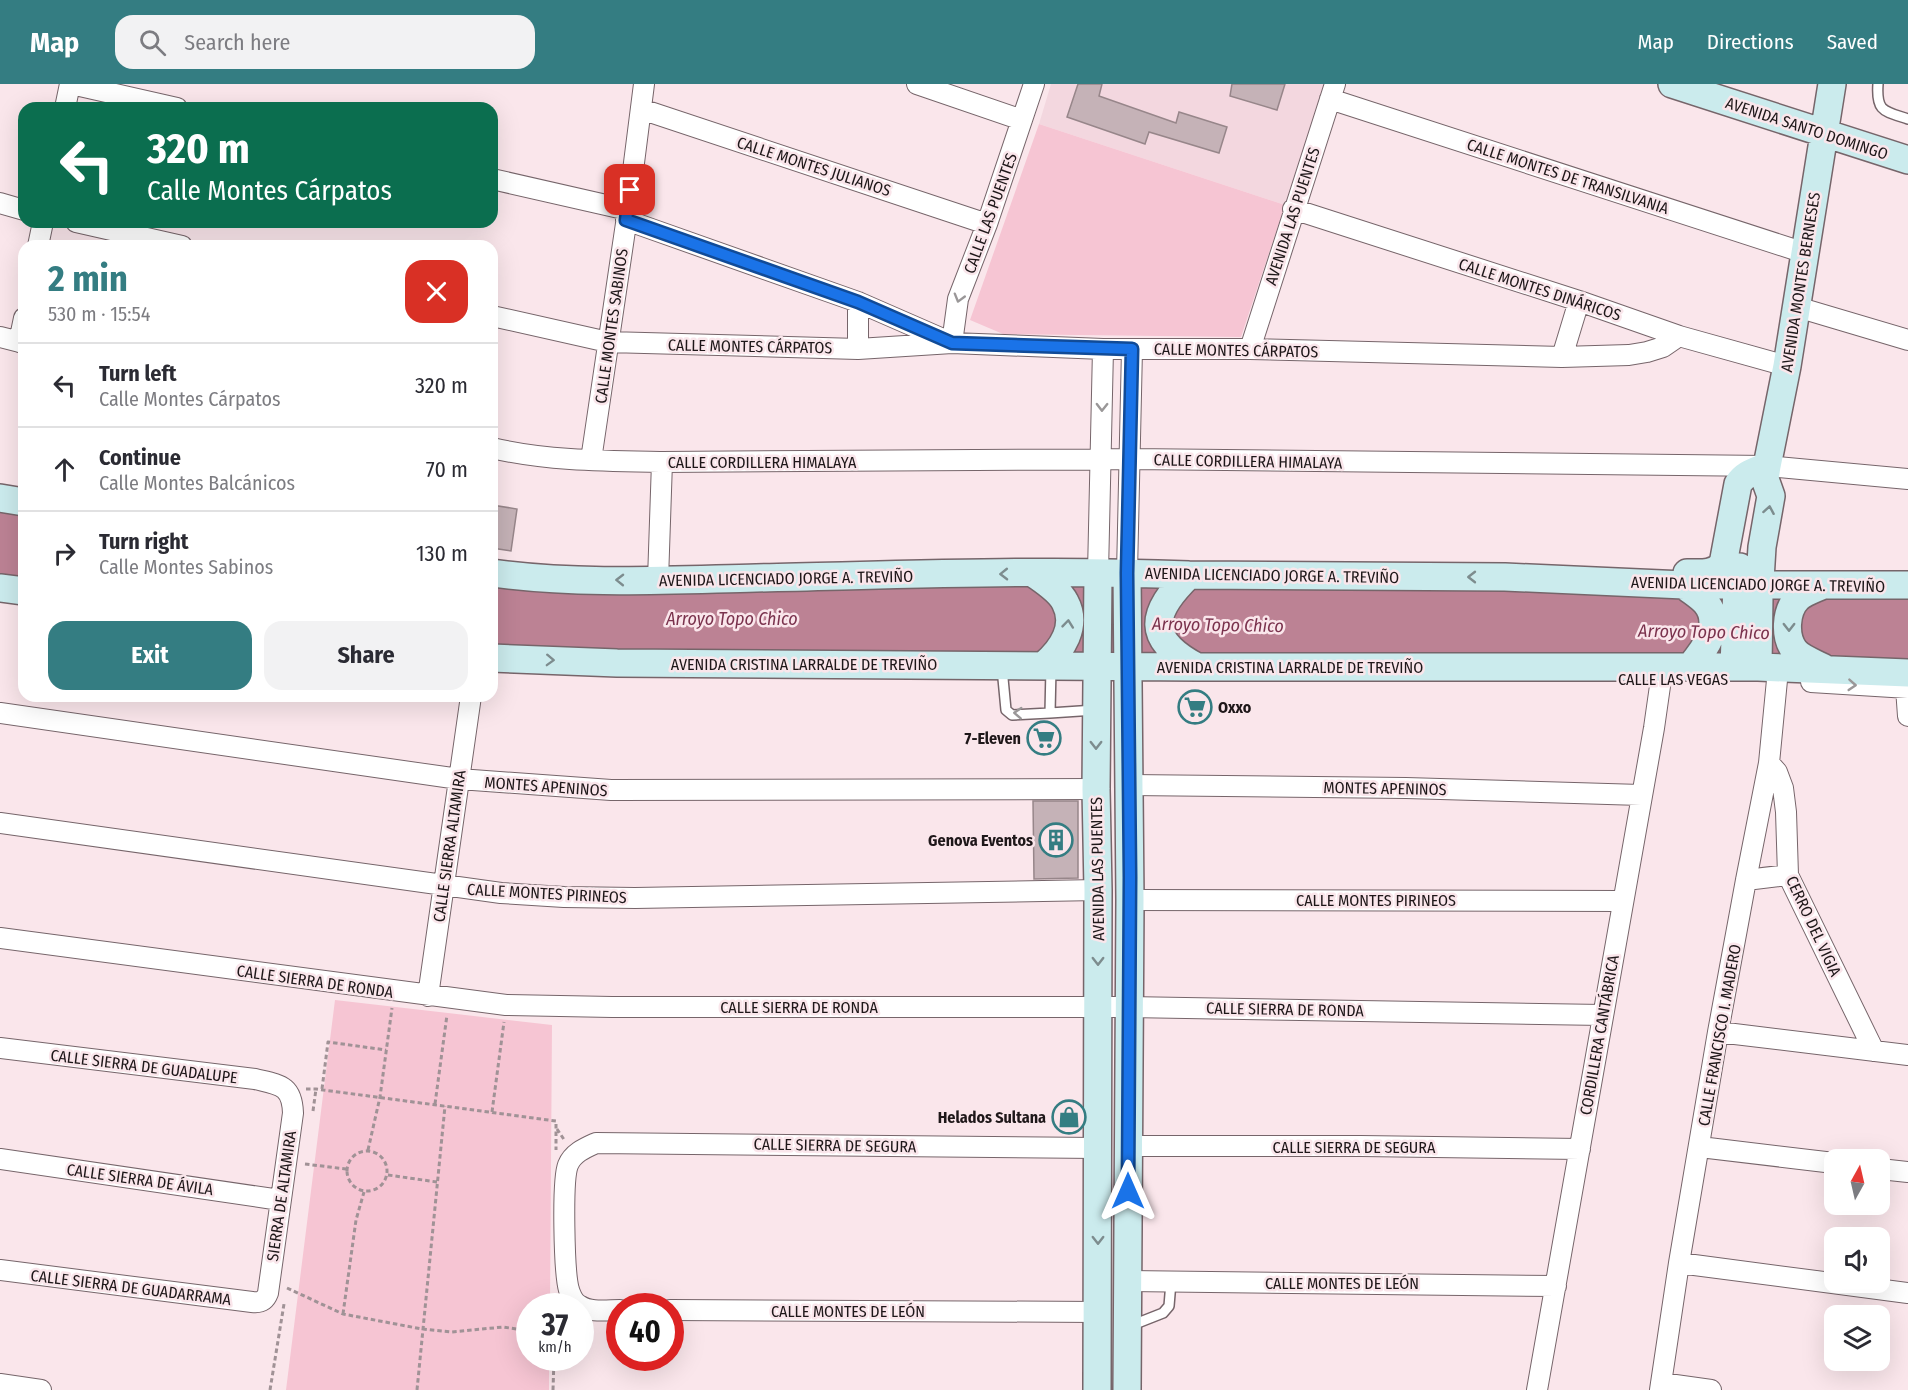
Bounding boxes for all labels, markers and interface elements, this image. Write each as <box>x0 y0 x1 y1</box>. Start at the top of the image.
search box <box>115 15 535 69</box>
text: Map <box>30 26 79 59</box>
icon: search <box>136 26 169 59</box>
text: Search here <box>184 29 290 56</box>
text: Map <box>1637 29 1674 55</box>
text: Directions <box>1707 29 1794 55</box>
text: Saved <box>1827 29 1878 55</box>
street label: AVENIDA SANTO DOMINGO <box>1723 93 1890 164</box>
text: 320 m <box>147 124 250 174</box>
icon: left <box>48 126 126 204</box>
street label: CALLE MONTES JULIANOS <box>735 133 893 200</box>
street label: CALLE MONTES DE TRANSILVANIA <box>1465 135 1672 218</box>
street label: AVENIDA LAS PUENTES <box>1261 145 1324 288</box>
street label: CALLE LAS PUENTES <box>960 150 1021 276</box>
pin <box>604 164 655 215</box>
icon: arrive <box>613 173 646 206</box>
text: Calle Montes Cárpatos <box>147 175 392 207</box>
street label: AVENIDA MONTES BERNESES <box>1777 191 1824 373</box>
street label: CALLE MONTES SABINOS <box>591 247 632 405</box>
street label: CALLE MONTES DINÁRICOS <box>1456 254 1624 325</box>
text: 2 min <box>48 257 128 301</box>
button: close <box>405 260 468 323</box>
one-way arrow <box>954 293 967 303</box>
text: 530 m · 15:54 <box>48 302 150 326</box>
street label: CALLE MONTES CÁRPATOS <box>668 336 832 357</box>
street label: CALLE MONTES CÁRPATOS <box>1154 340 1318 361</box>
text: Turn left <box>99 360 177 387</box>
icon: left <box>48 369 81 402</box>
text: 320 m <box>415 372 468 399</box>
text: Calle Montes Cárpatos <box>99 387 281 411</box>
one-way arrow <box>1096 403 1108 412</box>
text: Continue <box>99 444 181 471</box>
street label: CALLE CORDILLERA HIMALAYA <box>1154 450 1343 473</box>
icon: ahead <box>48 453 81 486</box>
street label: CALLE CORDILLERA HIMALAYA <box>668 453 857 472</box>
text: 70 m <box>426 456 468 483</box>
text: Calle Montes Balcánicos <box>99 471 295 495</box>
one-way arrow <box>1762 506 1775 516</box>
text: Turn right <box>99 528 188 555</box>
icon: right <box>48 537 81 570</box>
text: 130 m <box>416 540 468 567</box>
text: Calle Montes Sabinos <box>99 555 273 579</box>
street label: AVENIDA LICENCIADO JORGE A. TREVIÑO <box>1145 564 1399 587</box>
street label: AVENIDA LICENCIADO JORGE A. TREVIÑO <box>659 567 913 590</box>
one-way arrow <box>999 567 1008 580</box>
one-way arrow <box>1467 571 1476 583</box>
street label: AVENIDA LICENCIADO JORGE A. TREVIÑO <box>1631 573 1885 596</box>
one-way arrow <box>615 574 624 586</box>
water label: Arroyo Topo Chico <box>665 608 798 630</box>
water label: Arroyo Topo Chico <box>1151 613 1284 637</box>
one-way arrow <box>1061 620 1074 629</box>
water label: Arroyo Topo Chico <box>1637 620 1770 644</box>
button: Exit <box>48 621 252 690</box>
button: Share <box>264 621 468 690</box>
one-way arrow <box>1783 623 1795 632</box>
one-way arrow <box>546 654 555 667</box>
street label: AVENIDA CRISTINA LARRALDE DE TREVIÑO <box>671 655 937 674</box>
street label: AVENIDA CRISTINA LARRALDE DE TREVIÑO <box>1157 658 1423 677</box>
street label: CALLE LAS VEGAS <box>1618 670 1728 689</box>
one-way arrow <box>1848 678 1857 691</box>
supermarket icon: Oxxo <box>1177 689 1213 725</box>
place label: Oxxo <box>1218 698 1252 717</box>
one-way arrow <box>1013 707 1022 720</box>
supermarket icon: 7-Eleven <box>1026 720 1062 756</box>
place label: 7-Eleven <box>965 729 1021 748</box>
one-way arrow <box>1090 740 1103 749</box>
street label: CALLE SIERRA ALTAMIRA <box>429 768 470 923</box>
street label: MONTES APENINOS <box>484 773 608 800</box>
street label: MONTES APENINOS <box>1323 778 1447 799</box>
street label: AVENIDA LAS PUENTES <box>1087 797 1108 941</box>
building icon: Genova Eventos <box>1038 822 1074 858</box>
place label: Genova Eventos <box>928 831 1033 850</box>
street label: CERRO DEL VIGIA <box>1782 873 1845 980</box>
street label: CALLE MONTES PIRINEOS <box>467 880 627 907</box>
street label: CALLE MONTES PIRINEOS <box>1296 891 1456 910</box>
street label: CALLE FRANCISCO I. MADERO <box>1694 943 1745 1127</box>
street label: CORDILLERA CANTÁBRICA <box>1576 953 1623 1117</box>
one-way arrow <box>1092 956 1104 965</box>
street label: CALLE SIERRA DE RONDA <box>236 961 395 1002</box>
street label: CALLE SIERRA DE RONDA <box>720 998 878 1017</box>
street label: CALLE SIERRA DE RONDA <box>1206 999 1365 1020</box>
street label: CALLE SIERRA DE GUADALUPE <box>49 1046 238 1087</box>
shop icon: Helados Sultana <box>1051 1099 1087 1135</box>
place label: Helados Sultana <box>938 1108 1046 1127</box>
street label: SIERRA DE ALTAMIRA <box>263 1129 300 1263</box>
street label: CALLE SIERRA DE SEGURA <box>753 1135 917 1156</box>
street label: CALLE SIERRA DE SEGURA <box>1273 1138 1436 1157</box>
north arrow <box>1824 1149 1890 1215</box>
map controls <box>1824 1149 1890 1371</box>
position arrow <box>1096 1159 1160 1223</box>
street label: CALLE SIERRA DE ÁVILA <box>65 1160 215 1199</box>
button: sound <box>1824 1227 1890 1293</box>
one-way arrow <box>1092 1235 1104 1244</box>
street label: CALLE SIERRA DE GUADARRAMA <box>30 1266 233 1309</box>
street label: CALLE MONTES DE LEÓN <box>1265 1274 1419 1293</box>
speed limit sign: 40 <box>606 1293 684 1371</box>
street label: CALLE MONTES DE LEÓN <box>771 1302 925 1321</box>
button: layers <box>1824 1305 1890 1371</box>
text: 37 <box>542 1307 568 1343</box>
text: km/h <box>538 1338 572 1356</box>

